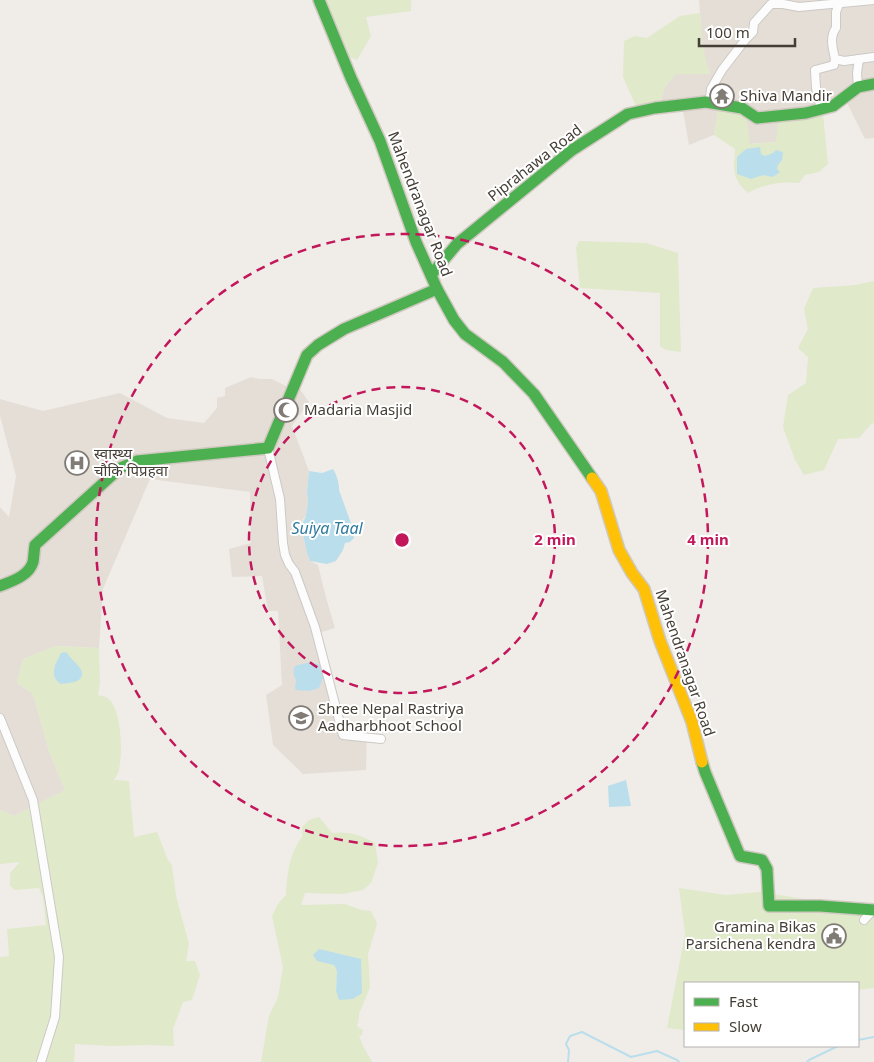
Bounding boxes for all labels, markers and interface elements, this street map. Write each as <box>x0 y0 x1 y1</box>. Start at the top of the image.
scale bar <box>699 15 795 47</box>
text: 100 m <box>706 22 750 42</box>
temple icon: Shiva Mandir <box>709 83 735 109</box>
place label: Shiva Mandir <box>740 85 832 105</box>
street label: Piprahawa Road <box>483 119 586 205</box>
street label: Mahendranagar Road <box>384 128 458 279</box>
mosque icon: Madaria Masjid <box>273 397 299 423</box>
place label: Madaria Masjid <box>304 399 412 419</box>
place label: स्वास्थ्य चाैकि पिप्रहवा <box>94 443 169 480</box>
hospital icon: स्वास्थ्य चाैकि पिप्रहवा <box>64 450 90 476</box>
water label: Suiya Taal <box>291 517 363 539</box>
text: 2 min <box>534 529 576 549</box>
text: 4 min <box>687 529 729 549</box>
centre of rings <box>393 531 411 549</box>
street label: Mahendranagar Road <box>651 587 720 739</box>
place label: Shree Nepal Rastriya Aadharbhoot School <box>318 698 464 735</box>
school or university icon: Shree Nepal Rastriya Aadharbhoot School <box>288 705 314 731</box>
place label: Gramina Bikas Parsichena kendra <box>685 916 816 953</box>
public building icon: Gramina Bikas Parsichena kendra <box>821 923 847 949</box>
legend <box>684 982 859 1047</box>
text: Fast <box>729 991 758 1011</box>
text: Slow <box>729 1016 762 1036</box>

